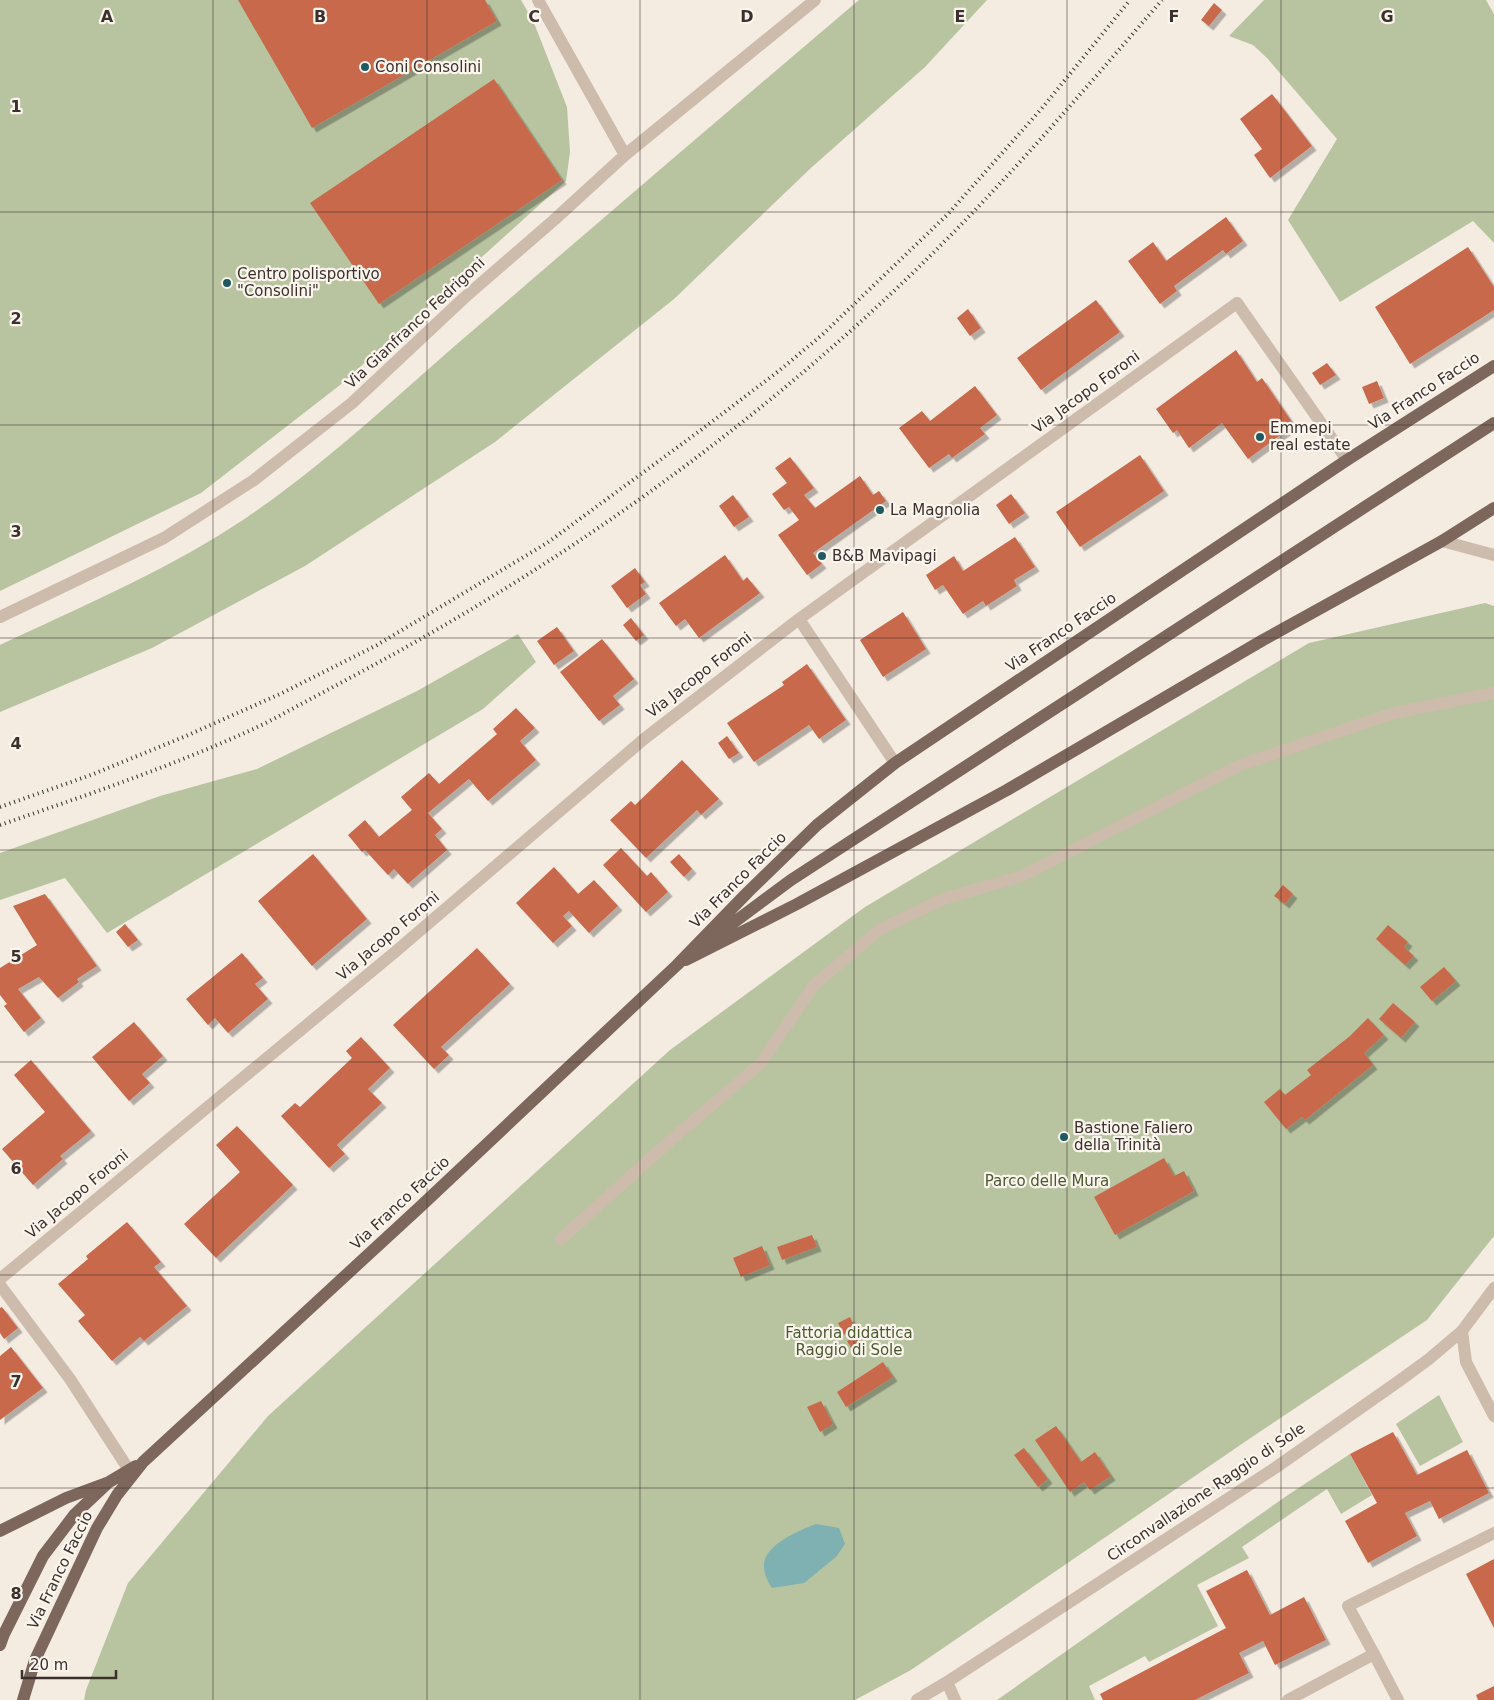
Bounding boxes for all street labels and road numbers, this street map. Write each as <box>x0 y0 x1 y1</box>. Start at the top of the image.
street label: Via Gianfranco Fedrigoni <box>342 254 488 392</box>
street label: Via Jacopo Foroni <box>1029 347 1143 437</box>
street label: Via Franco Faccio <box>1365 348 1483 434</box>
street label: Via Franco Faccio <box>1003 588 1119 676</box>
street label: Via Jacopo Foroni <box>643 628 755 722</box>
street label: Via Franco Faccio <box>686 828 790 932</box>
street label: Via Jacopo Foroni <box>333 888 443 984</box>
street label: Via Jacopo Foroni <box>22 1146 132 1242</box>
street label: Via Franco Faccio <box>347 1152 453 1254</box>
street label: Circonvallazione Raggio di Sole <box>1104 1419 1308 1565</box>
street label: Via Franco Faccio <box>24 1508 96 1632</box>

